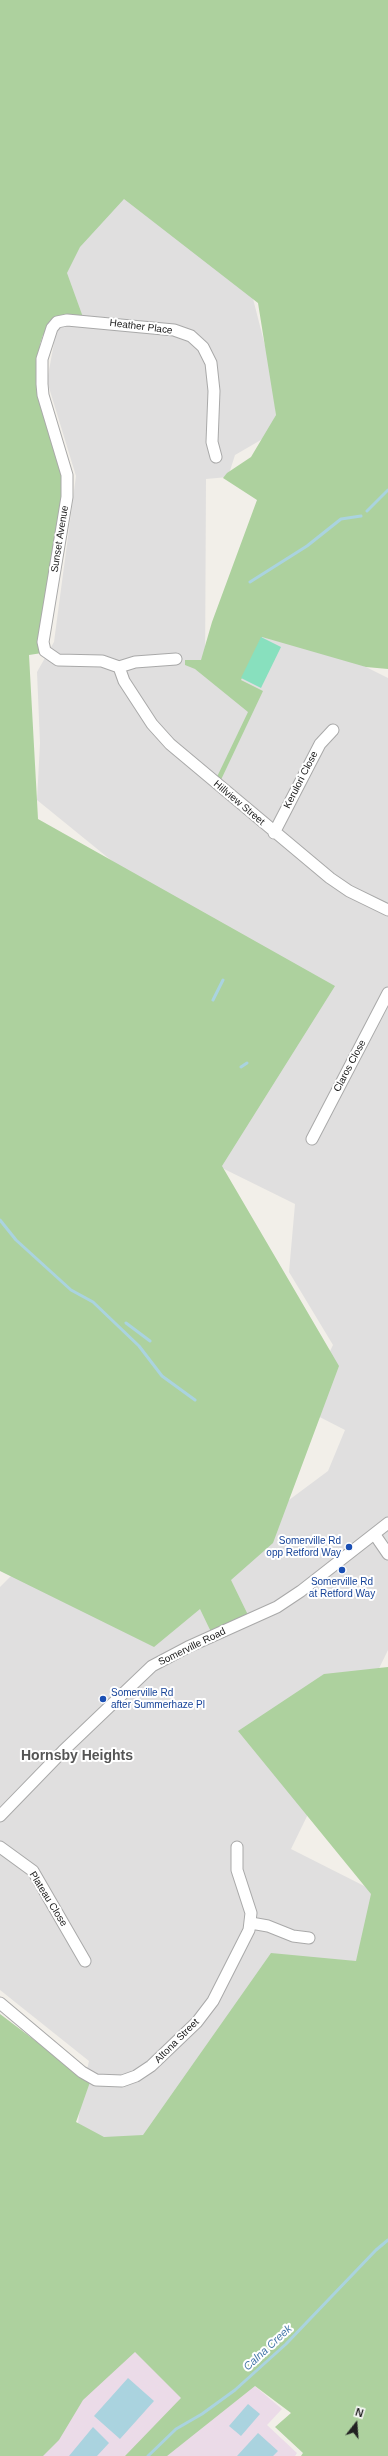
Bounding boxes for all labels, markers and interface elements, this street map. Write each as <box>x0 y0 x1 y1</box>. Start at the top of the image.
street label: Heather Place <box>109 317 173 337</box>
street label: Sunset Avenue <box>49 505 71 573</box>
street label: Kerulori Close <box>281 749 321 811</box>
street label: Hillview Street <box>211 778 267 828</box>
street label: Claros Close <box>331 1038 369 1094</box>
place label: Somerville Rd opp Retford Way <box>266 1535 341 1558</box>
marker: Somerville Rd opp Retford Way <box>344 1542 354 1552</box>
marker: Somerville Rd at Retford Way <box>337 1565 347 1575</box>
place label: Somerville Rd at Retford Way <box>309 1576 375 1600</box>
street label: Somerville Road <box>156 1626 228 1668</box>
place label: Somerville Rd after Summerhaze Pl <box>111 1687 205 1710</box>
marker: Somerville Rd after Summerhaze Pl <box>98 1694 108 1704</box>
district label: Hornsby Heights <box>21 1748 133 1764</box>
street label: Plateau Close <box>26 1869 70 1929</box>
street label: Altona Street <box>152 2016 202 2066</box>
water label: Calna Creek <box>241 2322 295 2374</box>
north arrow <box>336 2404 376 2444</box>
text: N <box>354 2406 365 2419</box>

